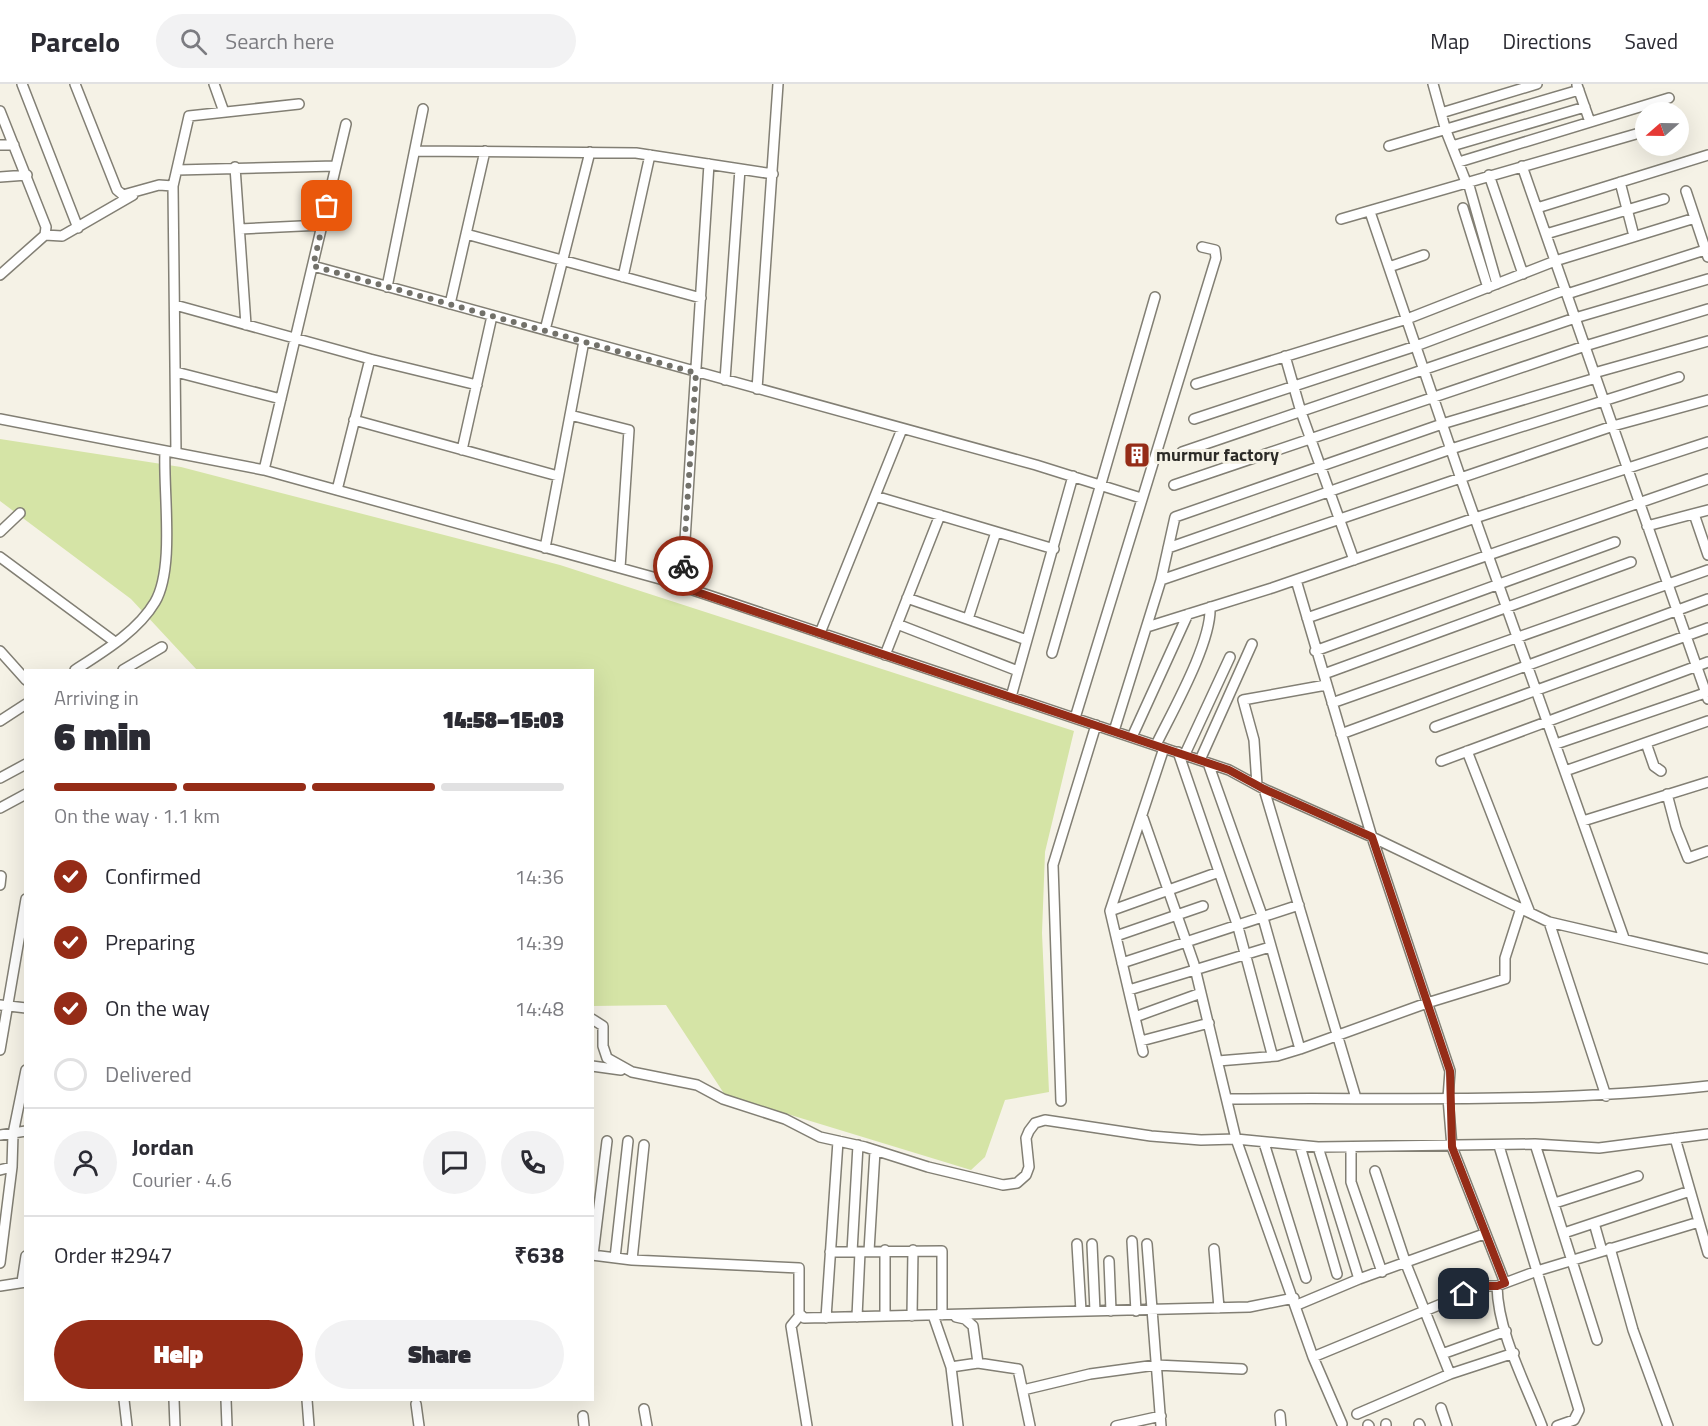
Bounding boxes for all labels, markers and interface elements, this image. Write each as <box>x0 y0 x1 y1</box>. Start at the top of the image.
search box <box>156 14 576 68</box>
text: Parcelo <box>30 20 120 63</box>
text: Search here <box>225 24 334 58</box>
icon: search <box>177 25 210 58</box>
text: Map <box>1430 25 1470 57</box>
text: Directions <box>1503 25 1592 57</box>
text: Saved <box>1625 25 1678 57</box>
north arrow <box>1635 102 1689 156</box>
map controls <box>1635 102 1689 156</box>
pin <box>301 180 352 231</box>
icon: bag <box>310 189 343 222</box>
building icon: murmur factory <box>1122 440 1152 470</box>
place label: murmur factory <box>1156 441 1279 468</box>
courier <box>653 536 713 596</box>
icon: bike <box>667 550 700 583</box>
text: Arriving in <box>54 682 139 713</box>
text: 14:58–15:03 <box>442 703 564 737</box>
text: 6 min <box>54 706 151 765</box>
text: On the way · 1.1 km <box>54 800 220 831</box>
text: Confirmed <box>105 859 201 893</box>
icon: check <box>54 860 87 893</box>
text: 14:36 <box>515 861 564 892</box>
text: Preparing <box>105 925 195 959</box>
icon: check <box>54 926 87 959</box>
text: 14:39 <box>515 927 564 958</box>
text: On the way <box>105 991 210 1025</box>
icon: check <box>54 992 87 1025</box>
text: 14:48 <box>515 993 564 1024</box>
text: Delivered <box>105 1057 192 1091</box>
text: Jordan <box>132 1130 194 1164</box>
button: person <box>54 1131 117 1194</box>
button: chat <box>423 1131 486 1194</box>
button: phone <box>501 1131 564 1194</box>
text: Courier · 4.6 <box>132 1164 232 1195</box>
text: Order #2947 <box>54 1238 173 1272</box>
text: ₹638 <box>514 1238 564 1272</box>
pin <box>1438 1268 1489 1319</box>
icon: home <box>1447 1277 1480 1310</box>
button: Help <box>54 1320 303 1389</box>
button: Share <box>315 1320 564 1389</box>

